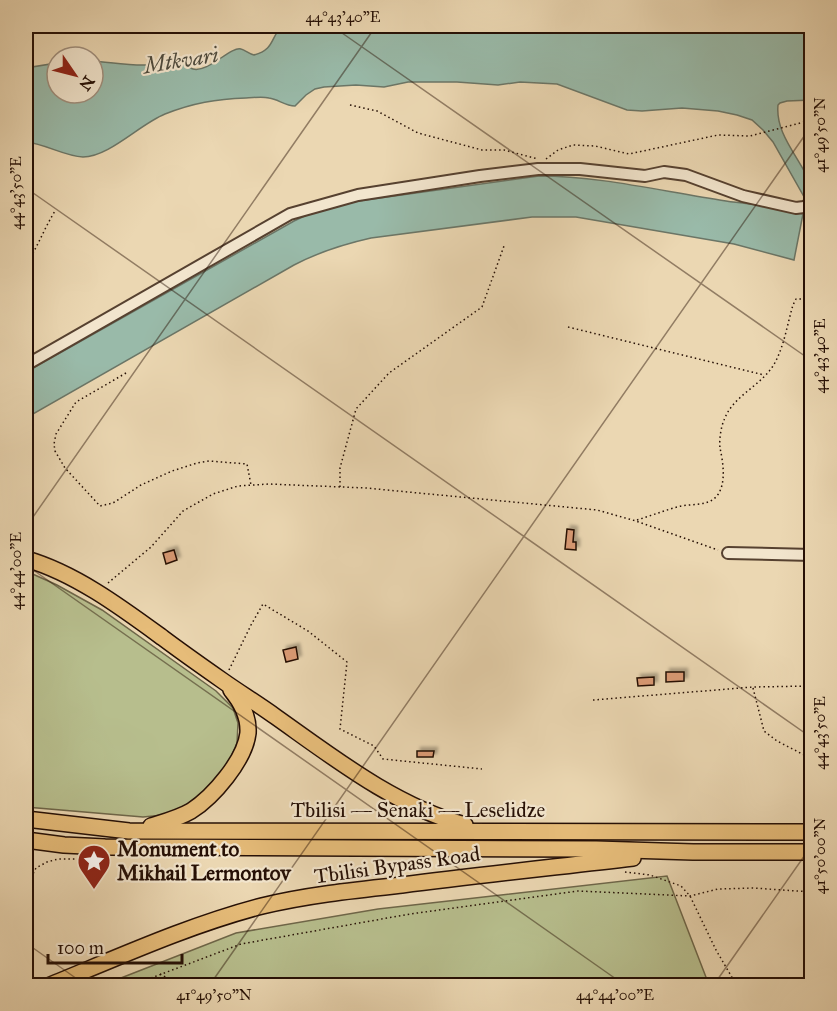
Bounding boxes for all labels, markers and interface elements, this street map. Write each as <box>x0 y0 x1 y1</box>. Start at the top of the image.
text: 44°43'40"E <box>305 8 381 26</box>
water label: Mtkvari <box>140 41 221 80</box>
north arrow <box>45 45 105 105</box>
text: N <box>75 72 99 95</box>
text: 41°49'50"N <box>811 97 829 173</box>
text: 44°43'50"E <box>7 156 25 230</box>
text: 44°43'40"E <box>811 318 829 394</box>
text: 44°44'00"E <box>7 532 25 610</box>
text: 44°43'50"E <box>811 696 829 770</box>
street label: Tbilisi — Senaki — Leselidze <box>291 797 546 823</box>
text: 41°50'00"N <box>811 818 829 894</box>
place label: Monument to Mikhail Lermontov <box>117 836 291 886</box>
street label: Tbilisi Bypass Road <box>312 840 482 890</box>
place icon: Monument to Mikhail Lermontov <box>76 843 112 890</box>
scale bar <box>48 927 182 965</box>
text: 100 m <box>57 937 104 959</box>
text: 41°49'50"N <box>176 986 252 1004</box>
text: 44°44'00"E <box>576 986 654 1004</box>

